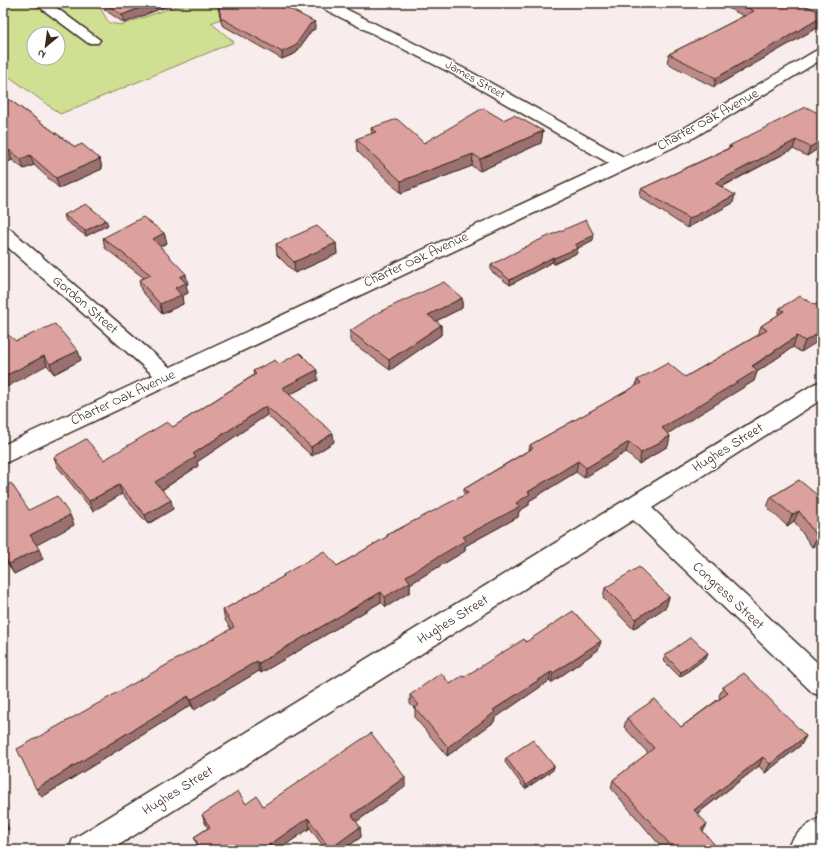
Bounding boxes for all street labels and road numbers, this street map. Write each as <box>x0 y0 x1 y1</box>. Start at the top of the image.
street label: James Street <box>442 56 508 104</box>
street label: Charter Oak Avenue <box>653 83 763 157</box>
street label: Charter Oak Avenue <box>360 226 472 293</box>
street label: Gordon Street <box>47 270 123 340</box>
street label: Charter Oak Avenue <box>67 364 179 431</box>
street label: Hughes Street <box>688 418 769 479</box>
street label: Congress Street <box>687 557 769 636</box>
street label: Hughes Street <box>413 590 494 651</box>
street label: Hughes Street <box>138 761 219 822</box>

